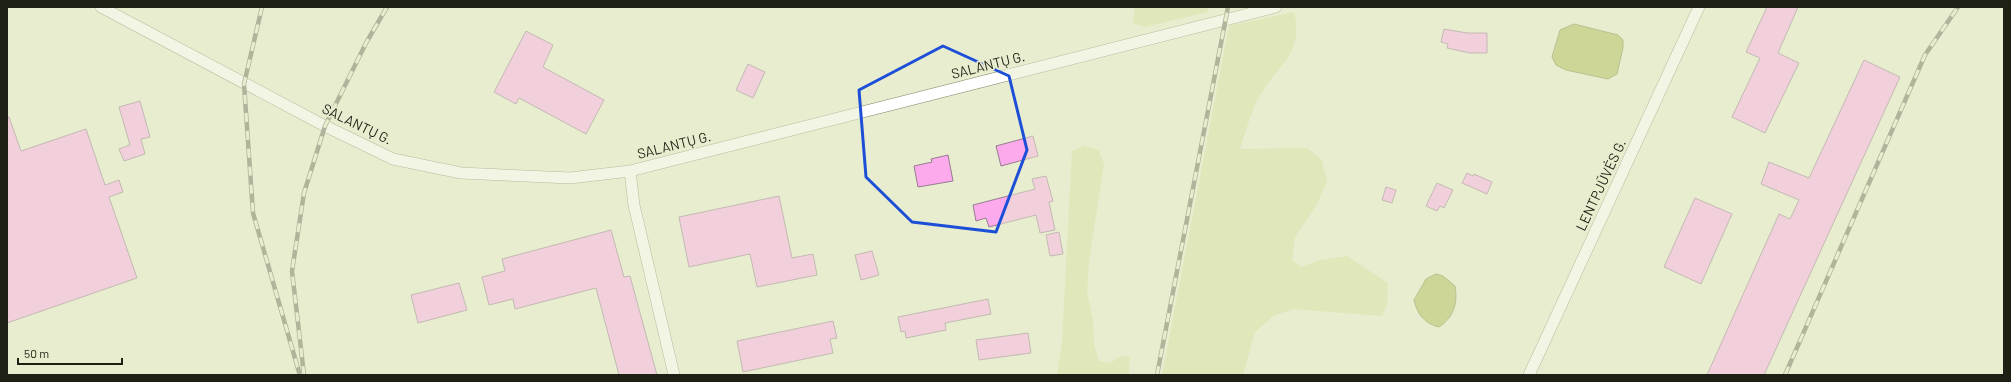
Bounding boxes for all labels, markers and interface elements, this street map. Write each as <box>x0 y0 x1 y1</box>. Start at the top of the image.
street label: SALANTŲ G. <box>949 47 1027 82</box>
street label: SALANTŲ G. <box>320 99 395 148</box>
street label: SALANTŲ G. <box>635 127 713 162</box>
street label: LENTPJŪVĖS G. <box>1572 136 1629 233</box>
scale bar <box>18 340 122 366</box>
text: 50 m <box>24 346 49 360</box>

